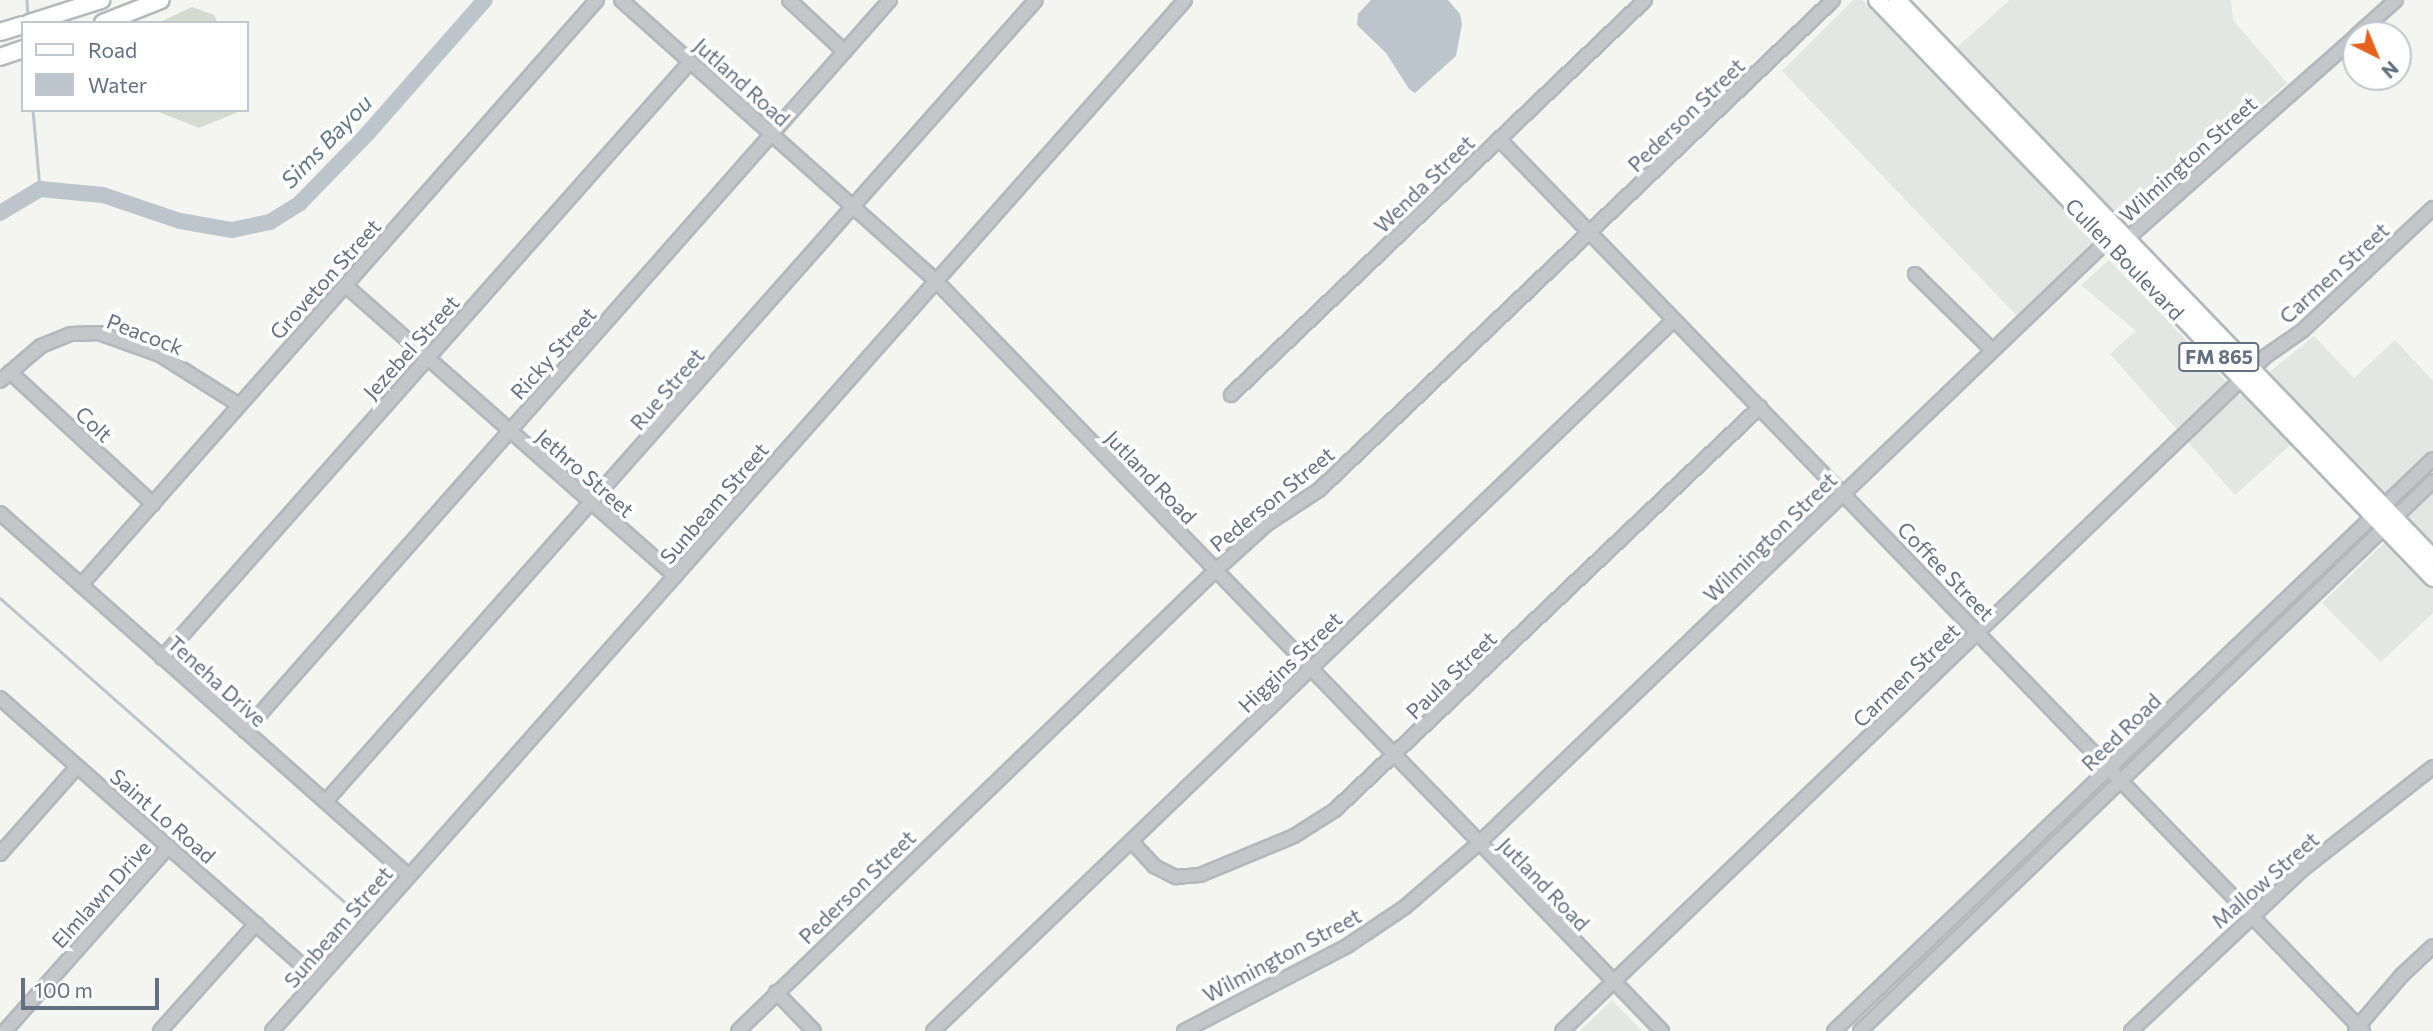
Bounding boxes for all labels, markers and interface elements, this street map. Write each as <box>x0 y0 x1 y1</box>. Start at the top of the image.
legend <box>21 21 248 112</box>
north arrow <box>2342 21 2412 91</box>
street label: Jutland Road <box>689 32 795 132</box>
text: Road <box>88 37 137 62</box>
street label: Pederson Street <box>1622 53 1750 177</box>
text: N <box>2377 57 2403 84</box>
text: Water <box>88 72 147 97</box>
water label: Sims Bayou <box>275 89 377 193</box>
street label: Wilmington Street <box>2114 91 2262 227</box>
street label: Wenda Street <box>1369 130 1479 238</box>
street label: Cullen Boulevard <box>2061 193 2189 325</box>
street label: Groveton Street <box>264 214 386 344</box>
street label: Carmen Street <box>2274 217 2394 329</box>
street label: Jezebel Street <box>358 290 464 404</box>
street label: Ricky Street <box>505 302 601 404</box>
street label: Peacock <box>103 308 187 360</box>
road number: FM 865 <box>2177 342 2261 372</box>
street label: Rue Street <box>625 343 709 435</box>
street label: Colt <box>70 401 118 447</box>
street label: Jethro Street <box>531 424 639 522</box>
street label: Jutland Road <box>1100 425 1202 529</box>
street label: Sunbeam Street <box>655 437 773 569</box>
street label: Pederson Street <box>1205 441 1339 557</box>
street label: Wilmington Street <box>1698 467 1842 607</box>
street label: Coffee Street <box>1893 516 1999 626</box>
street label: Higgins Street <box>1233 606 1347 718</box>
street label: Carmen Street <box>1847 618 1965 732</box>
street label: Paula Street <box>1401 626 1501 724</box>
street label: Teneha Drive <box>163 630 271 732</box>
street label: Reed Road <box>2076 688 2166 776</box>
street label: Saint Lo Road <box>105 764 221 868</box>
street label: Pederson Street <box>793 825 921 949</box>
street label: Mallow Street <box>2206 827 2324 933</box>
street label: Jutland Road <box>1493 832 1595 936</box>
street label: Elmlawn Drive <box>46 835 156 953</box>
street label: Sunbeam Street <box>279 861 397 993</box>
street label: Wilmington Street <box>1199 903 1365 1007</box>
scale bar <box>24 964 163 1008</box>
text: 100 m <box>34 977 93 1002</box>

